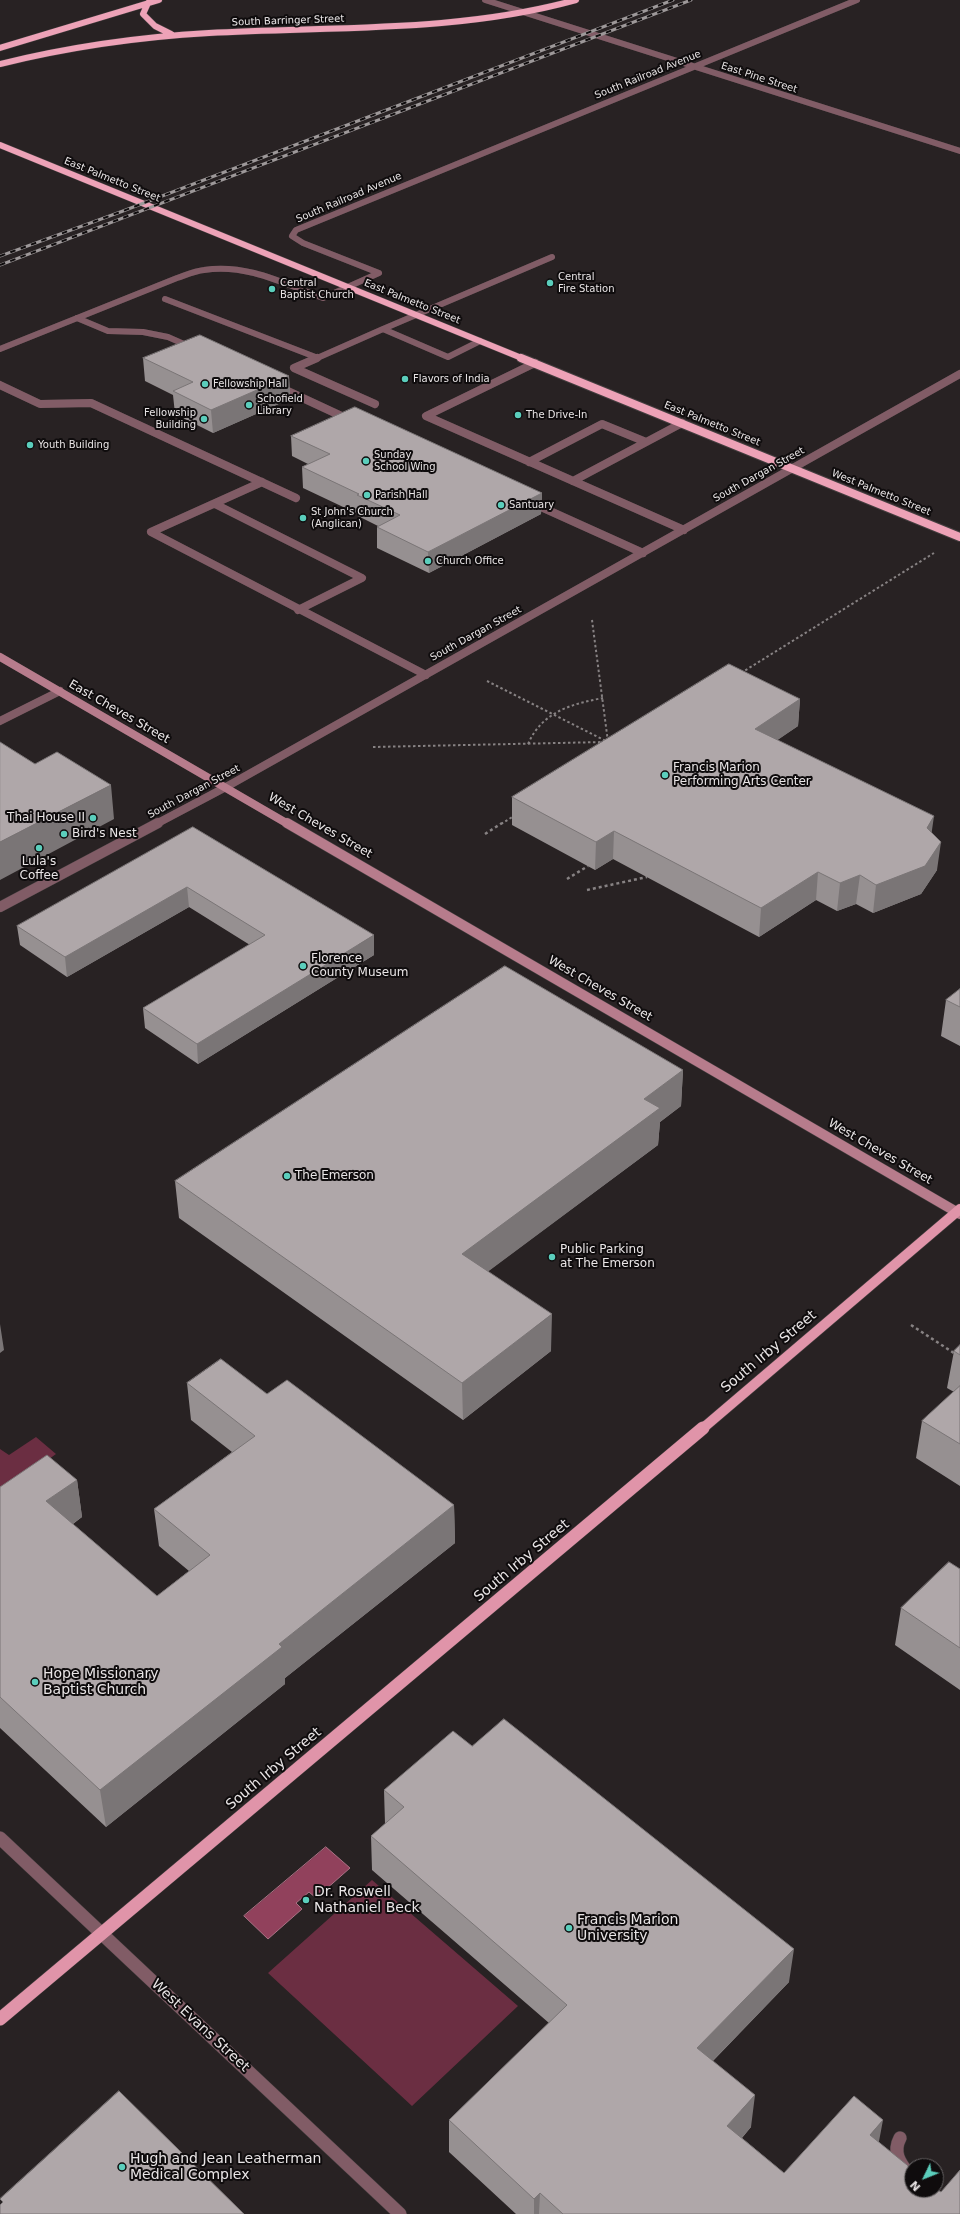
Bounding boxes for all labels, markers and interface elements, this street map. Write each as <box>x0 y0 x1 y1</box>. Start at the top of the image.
street label: South Barringer Street <box>232 13 344 29</box>
street label: South Railroad Avenue <box>593 48 703 102</box>
street label: East Pine Street <box>719 60 799 96</box>
street label: East Palmetto Street <box>62 155 162 205</box>
street label: South Railroad Avenue <box>294 170 404 226</box>
place label: Central Fire Station <box>558 271 615 294</box>
place label: Central Baptist Church <box>280 277 354 300</box>
street label: East Palmetto Street <box>362 277 462 327</box>
marker: Central Fire Station <box>545 278 555 288</box>
marker: Central Baptist Church <box>267 284 277 294</box>
place label: Flavors of India <box>413 373 490 385</box>
marker: Flavors of India <box>400 374 410 384</box>
place label: Fellowship Hall <box>213 378 287 390</box>
marker: Fellowship Hall <box>200 379 210 389</box>
place label: Schofield Library <box>257 393 303 416</box>
street label: East Palmetto Street <box>662 399 762 449</box>
marker: Schofield Library <box>244 400 254 410</box>
place label: Fellowship Building <box>144 407 196 430</box>
place label: The Drive-In <box>526 409 587 421</box>
marker: The Drive-In <box>513 410 523 420</box>
marker: Fellowship Building <box>199 414 209 424</box>
place label: Youth Building <box>38 439 109 451</box>
marker: Youth Building <box>25 440 35 450</box>
street label: South Dargan Street <box>711 445 807 505</box>
place label: Sunday School Wing <box>374 449 436 472</box>
marker: Sunday School Wing <box>361 456 371 466</box>
street label: West Palmetto Street <box>830 468 932 518</box>
place label: Parish Hall <box>375 489 428 501</box>
marker: Parish Hall <box>362 490 372 500</box>
place label: Santuary <box>509 499 554 511</box>
marker: Santuary <box>496 500 506 510</box>
place label: St John's Church (Anglican) <box>311 506 393 530</box>
marker: St John's Church (Anglican) <box>298 513 308 523</box>
place label: Church Office <box>436 555 504 567</box>
marker: Church Office <box>423 556 433 566</box>
street label: South Dargan Street <box>428 604 524 664</box>
street label: East Cheves Street <box>66 677 172 747</box>
place label: Francis Marion Performing Arts Center <box>673 761 811 789</box>
street label: South Dargan Street <box>146 763 242 821</box>
marker: Francis Marion Performing Arts Center <box>660 770 670 780</box>
street label: West Cheves Street <box>265 790 375 862</box>
place label: Thai House II <box>7 811 85 825</box>
marker: Thai House II <box>88 813 98 823</box>
place label: Bird's Nest <box>72 827 137 841</box>
marker: Bird's Nest <box>59 829 69 839</box>
marker: Lula's Coffee <box>34 843 44 853</box>
place label: Lula's Coffee <box>20 855 58 883</box>
place label: Florence County Museum <box>311 952 408 980</box>
street label: West Cheves Street <box>545 953 655 1025</box>
marker: Florence County Museum <box>298 961 308 971</box>
street label: West Cheves Street <box>825 1116 935 1188</box>
place label: The Emerson <box>295 1169 374 1183</box>
marker: The Emerson <box>282 1171 292 1181</box>
place label: Public Parking at The Emerson <box>560 1243 655 1271</box>
marker: Public Parking at The Emerson <box>547 1252 557 1262</box>
street label: South Irby Street <box>718 1307 820 1397</box>
street label: South Irby Street <box>471 1516 573 1606</box>
place label: Hope Missionary Baptist Church <box>43 1666 159 1698</box>
marker: Hope Missionary Baptist Church <box>30 1677 40 1687</box>
street label: South Irby Street <box>223 1724 325 1814</box>
place label: Dr. Roswell Nathaniel Beck <box>314 1884 420 1916</box>
marker: Dr. Roswell Nathaniel Beck <box>301 1895 311 1905</box>
place label: Francis Marion University <box>577 1912 678 1944</box>
marker: Francis Marion University <box>564 1923 574 1933</box>
street label: West Evans Street <box>148 1976 252 2076</box>
place label: Hugh and Jean Leatherman Medical Complex <box>130 2151 321 2184</box>
north arrow <box>904 2158 944 2198</box>
marker: Hugh and Jean Leatherman Medical Complex <box>117 2162 127 2172</box>
text: N <box>908 2178 923 2194</box>

